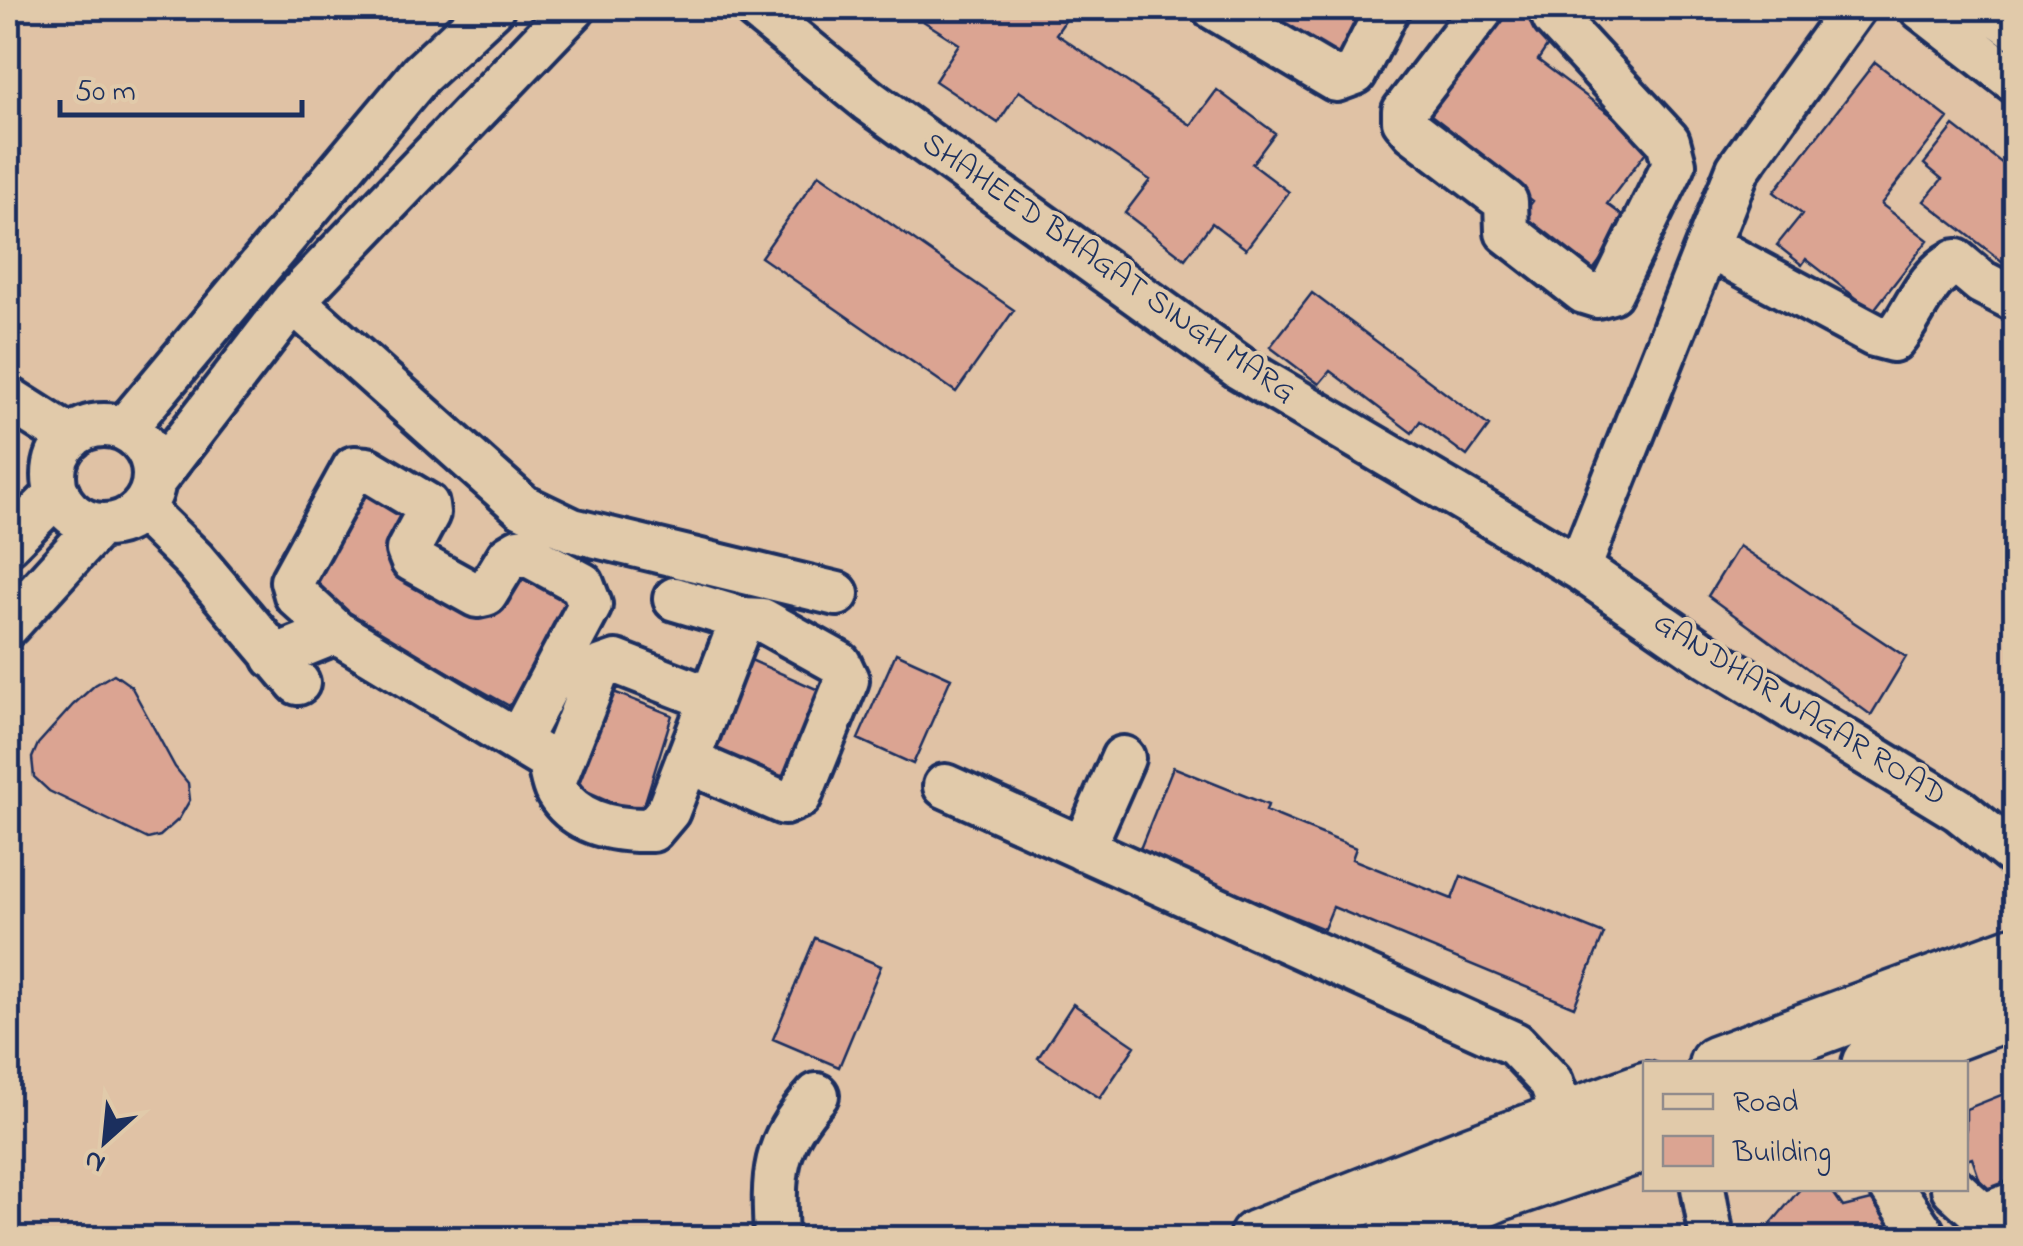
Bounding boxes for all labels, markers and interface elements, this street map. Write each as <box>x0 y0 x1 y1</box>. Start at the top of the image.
scale bar <box>60 55 302 117</box>
text: 50 m <box>75 71 136 115</box>
street label: SHAHEED BHAGAT SINGH MARG <box>911 121 1305 417</box>
street label: GANDHAR NAGAR ROAD <box>1643 601 1955 819</box>
legend <box>1643 1061 1968 1191</box>
text: Road <box>1733 1082 1798 1126</box>
north arrow <box>55 1091 155 1191</box>
text: Building <box>1732 1132 1831 1176</box>
text: N <box>78 1138 113 1183</box>

